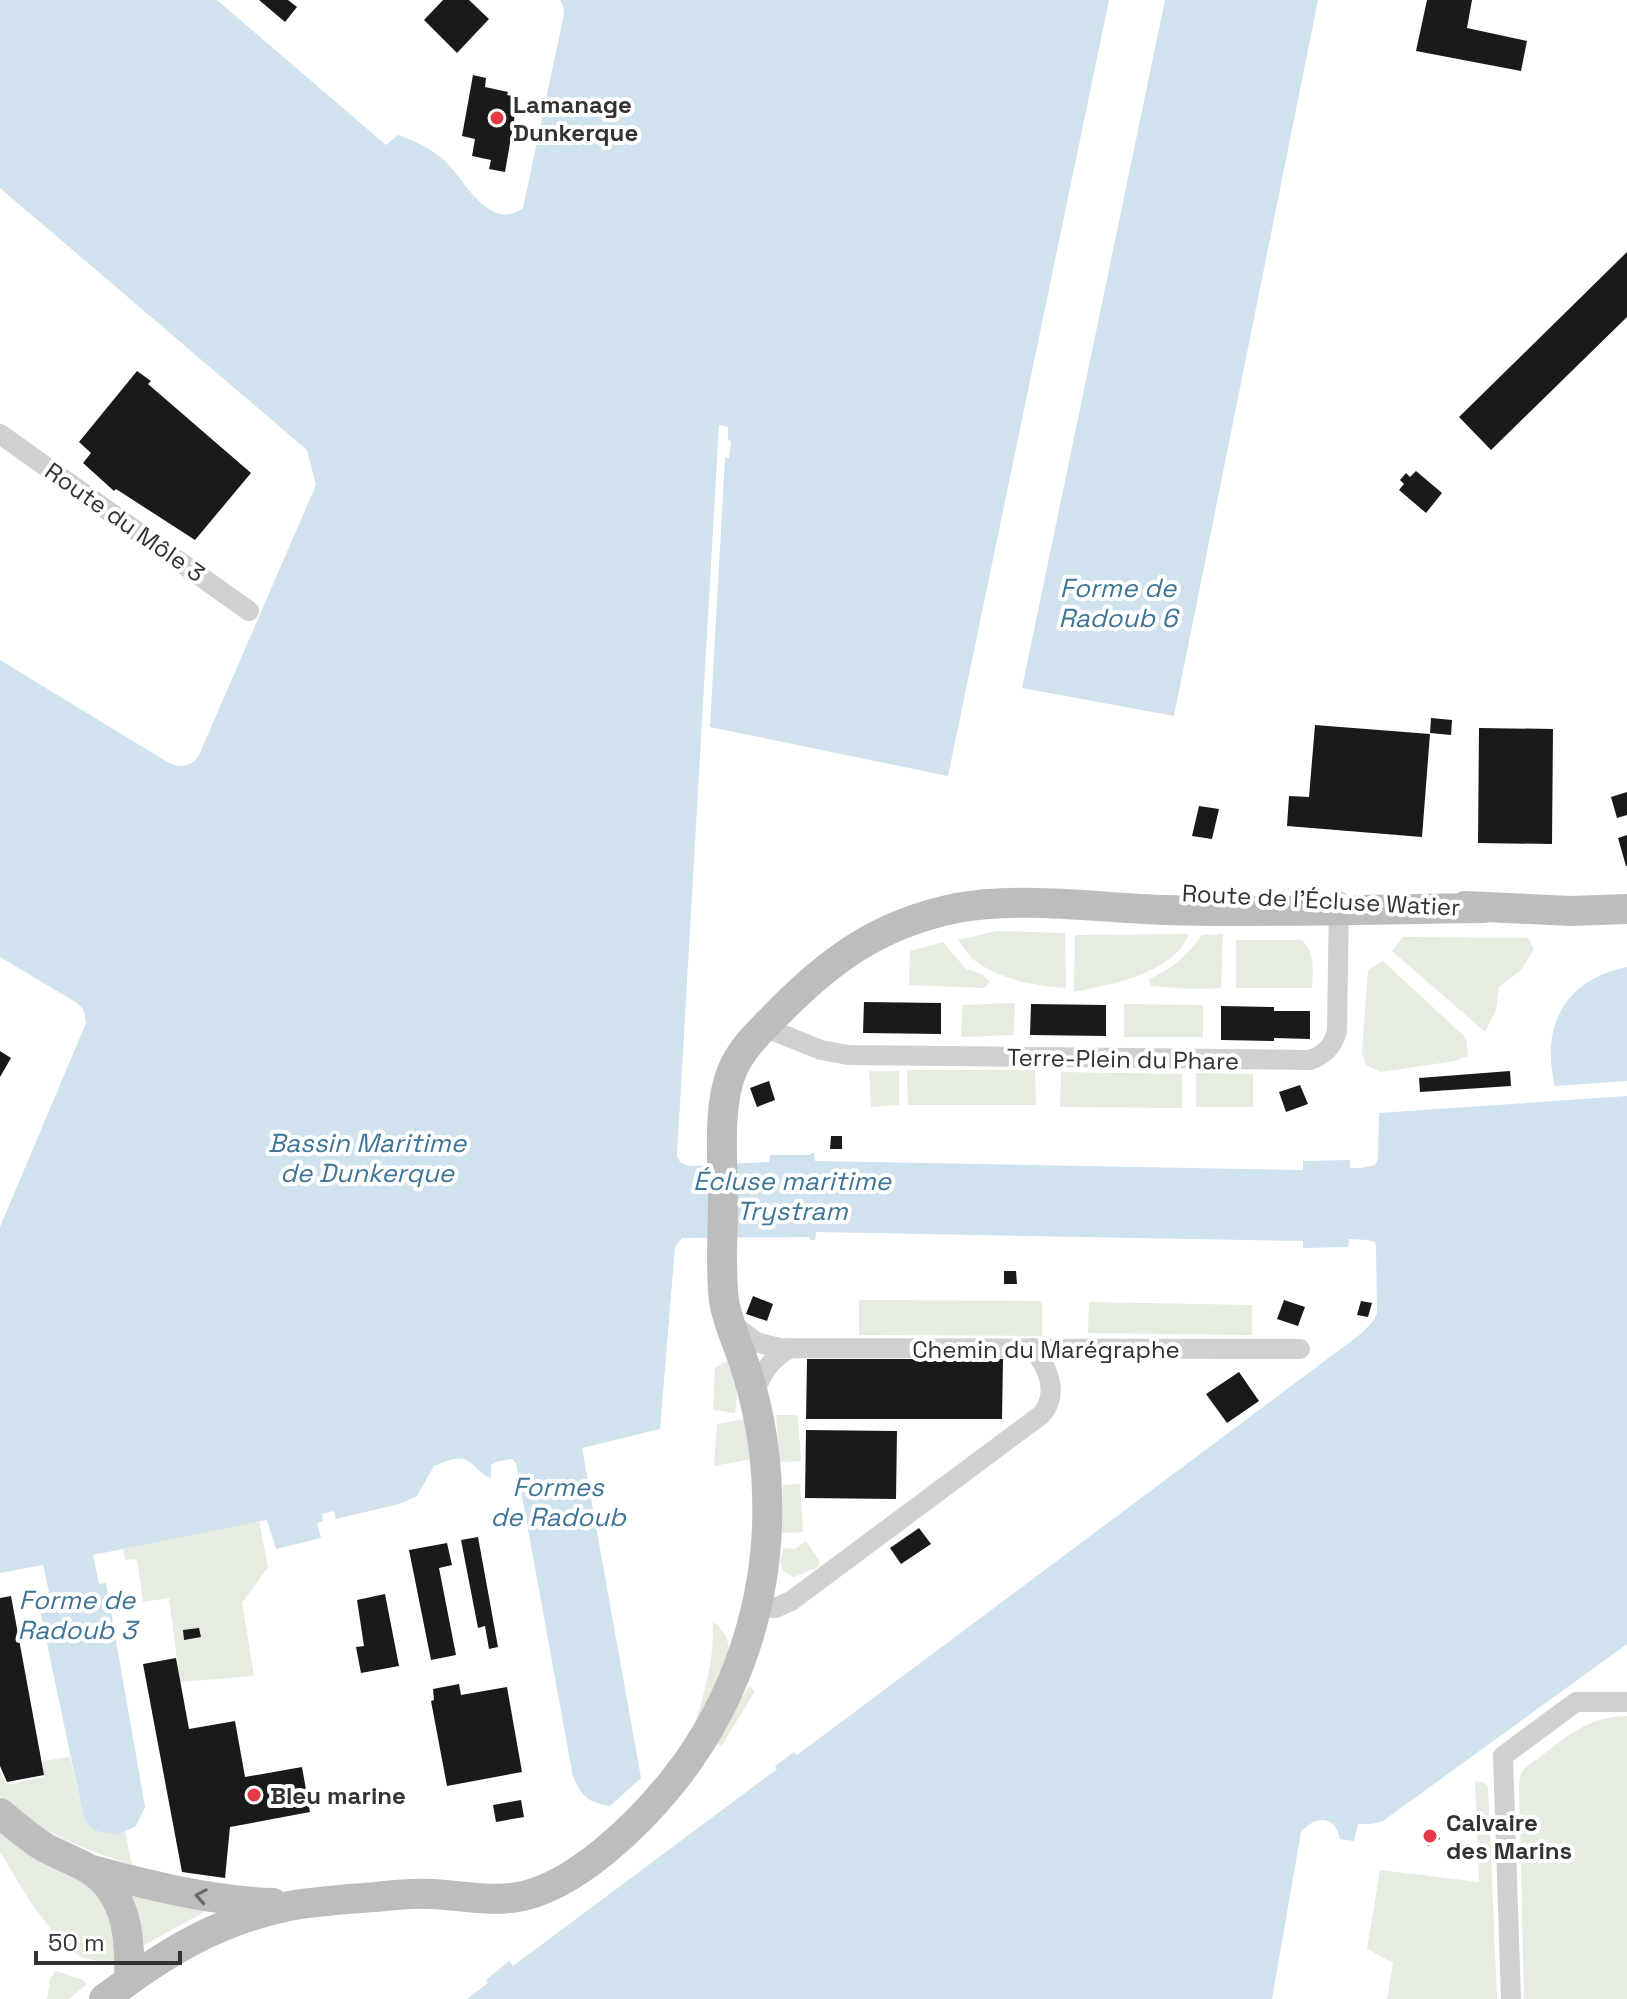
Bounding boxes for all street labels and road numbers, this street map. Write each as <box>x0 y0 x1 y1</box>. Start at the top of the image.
street label: Route du Môle 3 <box>39 455 211 589</box>
street label: Route de l'Écluse Watier <box>1181 877 1461 923</box>
street label: Terre-Plein du Phare <box>1007 1041 1239 1077</box>
street label: Chemin du Marégraphe <box>912 1334 1180 1365</box>

